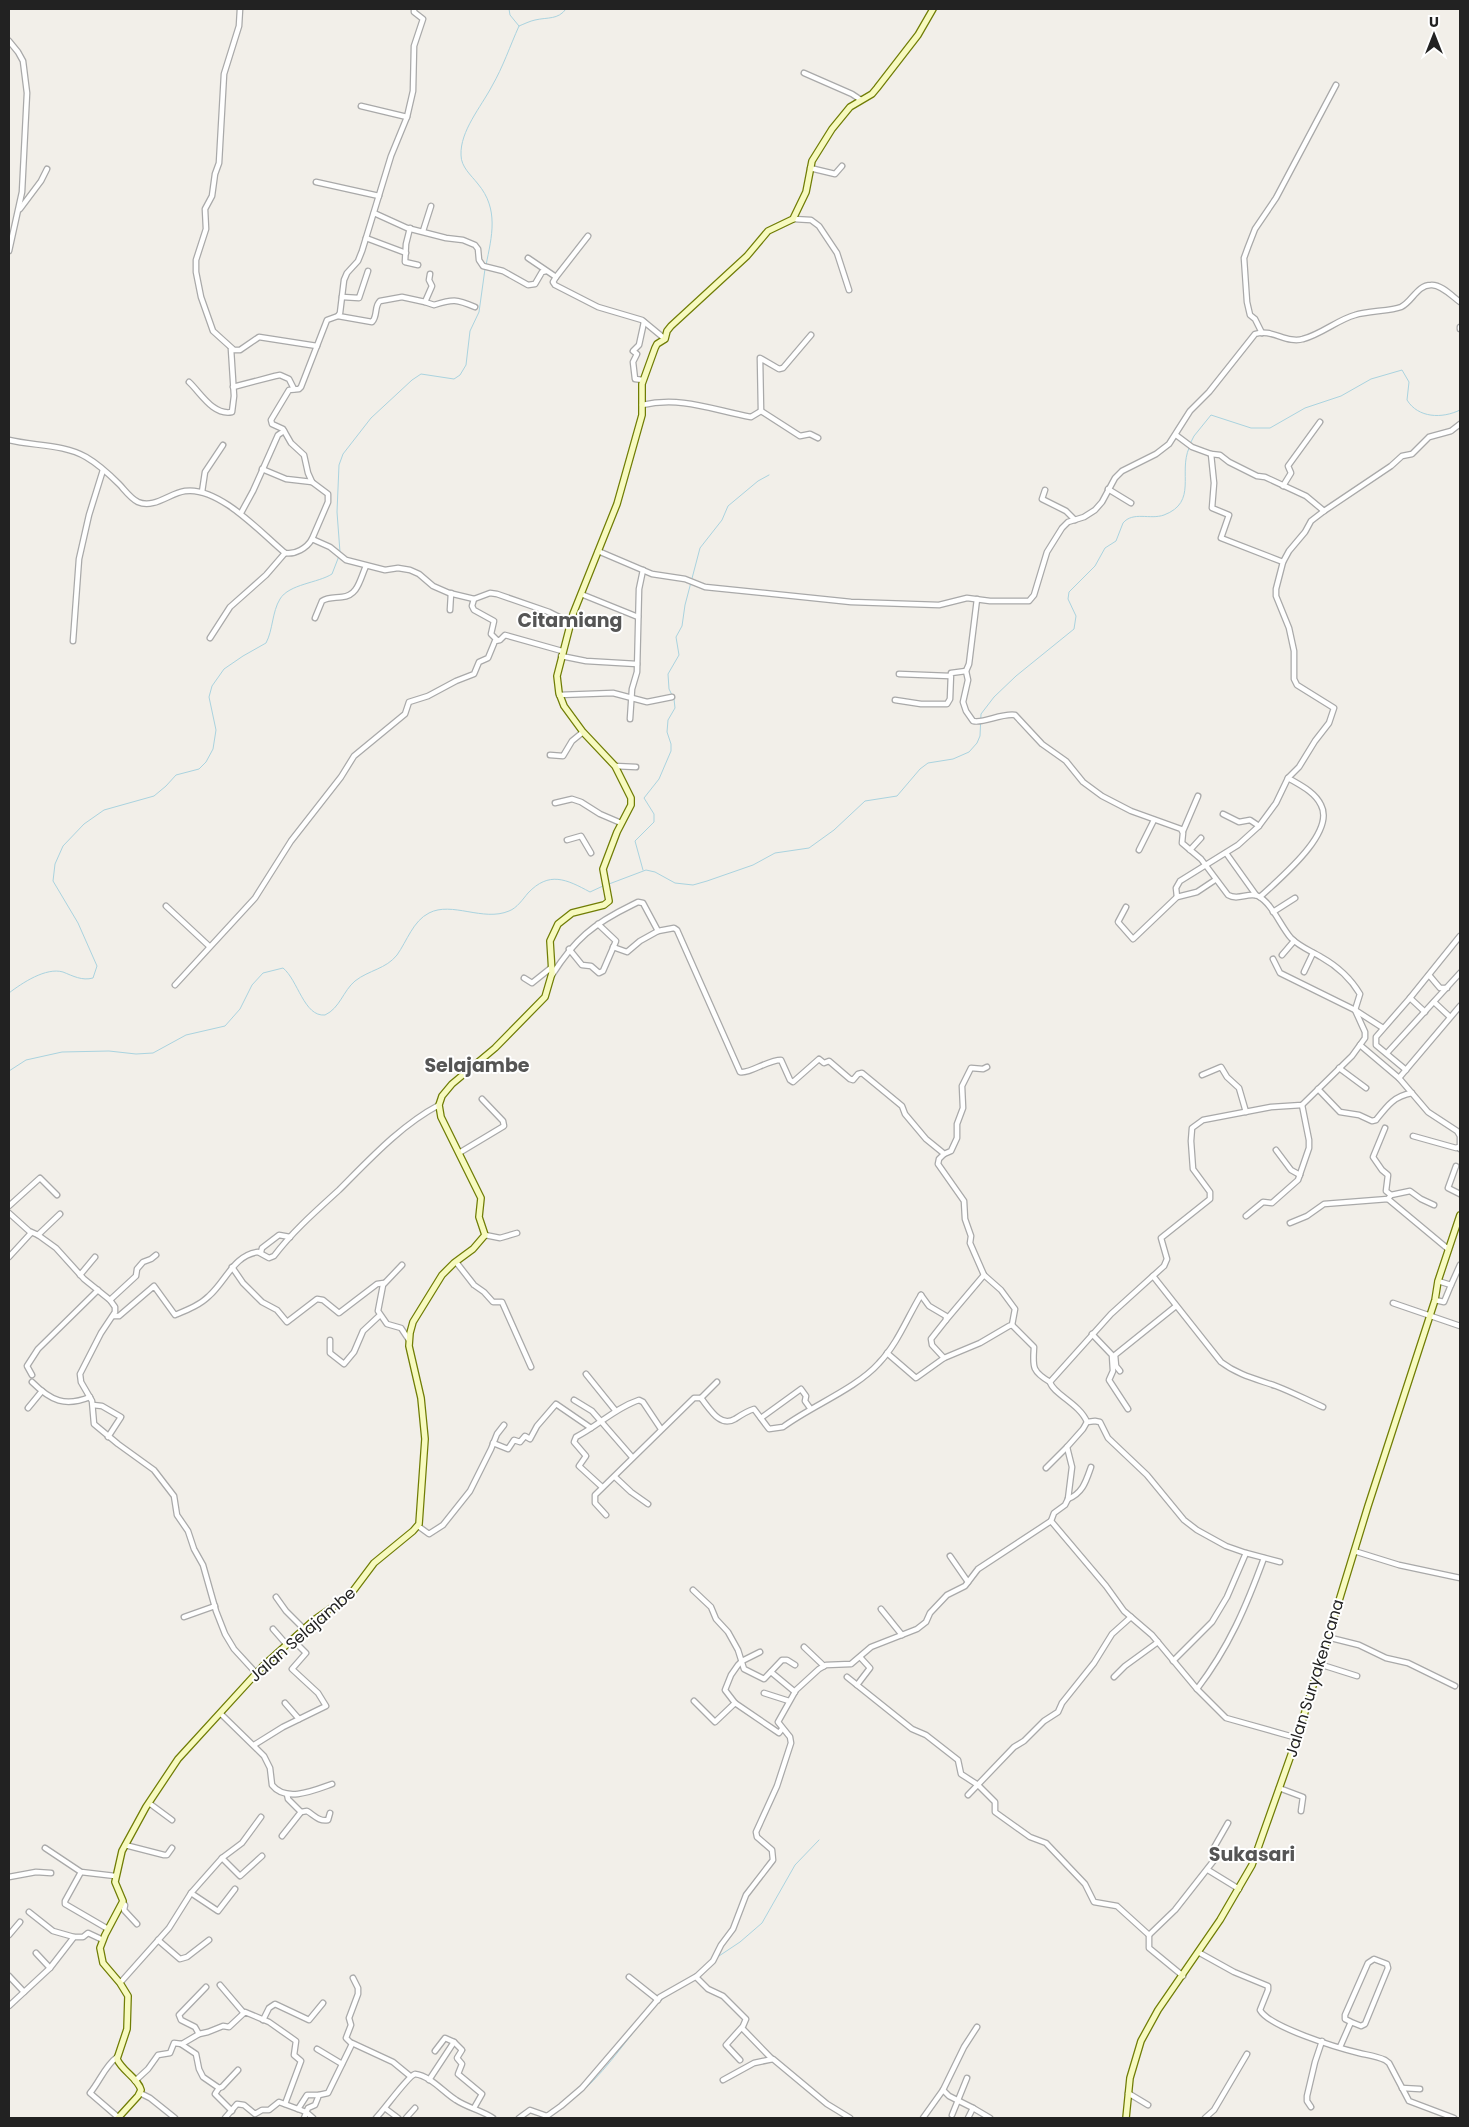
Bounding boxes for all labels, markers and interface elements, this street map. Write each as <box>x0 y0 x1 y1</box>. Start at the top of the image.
north arrow <box>1409 10 1459 60</box>
text: U <box>1429 12 1439 32</box>
district label: Citamiang <box>517 607 623 634</box>
district label: Selajambe <box>424 1052 530 1079</box>
street label: Jalan Selajambe <box>244 1581 361 1687</box>
street label: Jalan Suryakencana <box>1280 1596 1349 1760</box>
district label: Sukasari <box>1209 1841 1295 1868</box>

